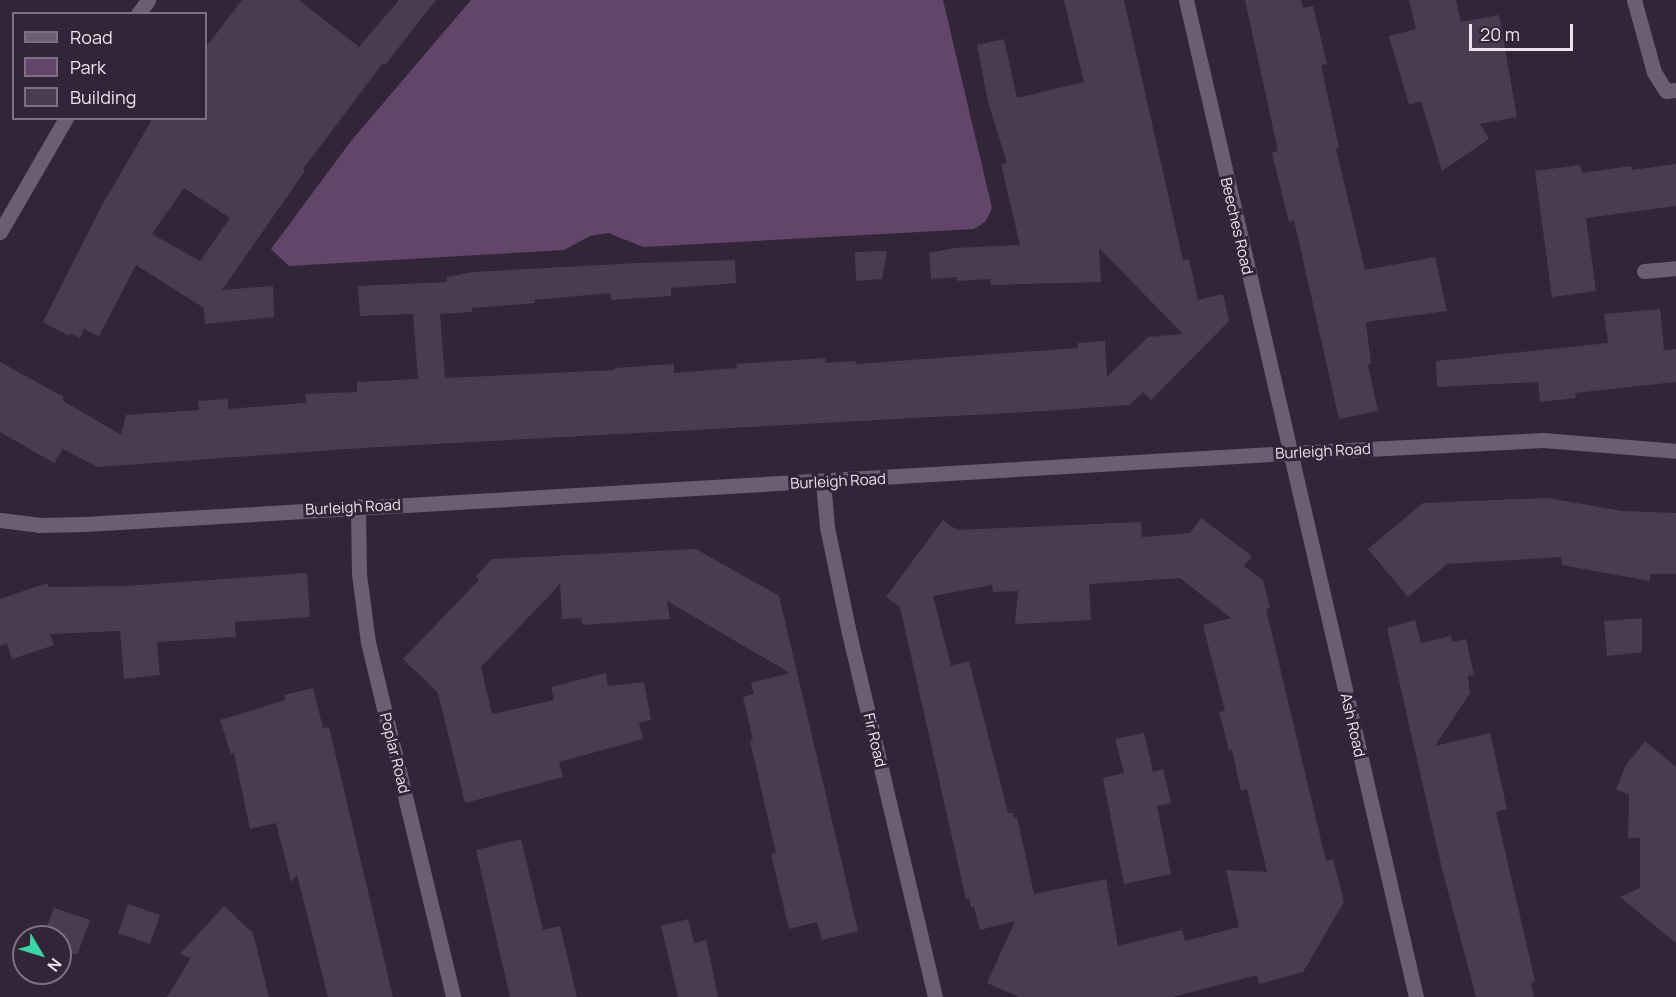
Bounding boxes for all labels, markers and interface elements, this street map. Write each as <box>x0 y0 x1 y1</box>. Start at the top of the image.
legend <box>12 12 207 120</box>
scale bar <box>1472 12 1576 50</box>
text: 20 m <box>1480 22 1520 46</box>
text: Road <box>70 25 113 49</box>
text: Park <box>70 55 106 79</box>
text: Building <box>70 85 136 109</box>
street label: Beeches Road <box>1217 176 1257 276</box>
street label: Burleigh Road <box>1275 440 1371 462</box>
street label: Burleigh Road <box>790 470 886 492</box>
street label: Burleigh Road <box>305 496 401 518</box>
street label: Ash Road <box>1337 691 1369 759</box>
street label: Poplar Road <box>376 711 414 795</box>
street label: Fir Road <box>860 711 890 769</box>
north arrow <box>12 925 72 985</box>
text: N <box>42 954 67 976</box>

